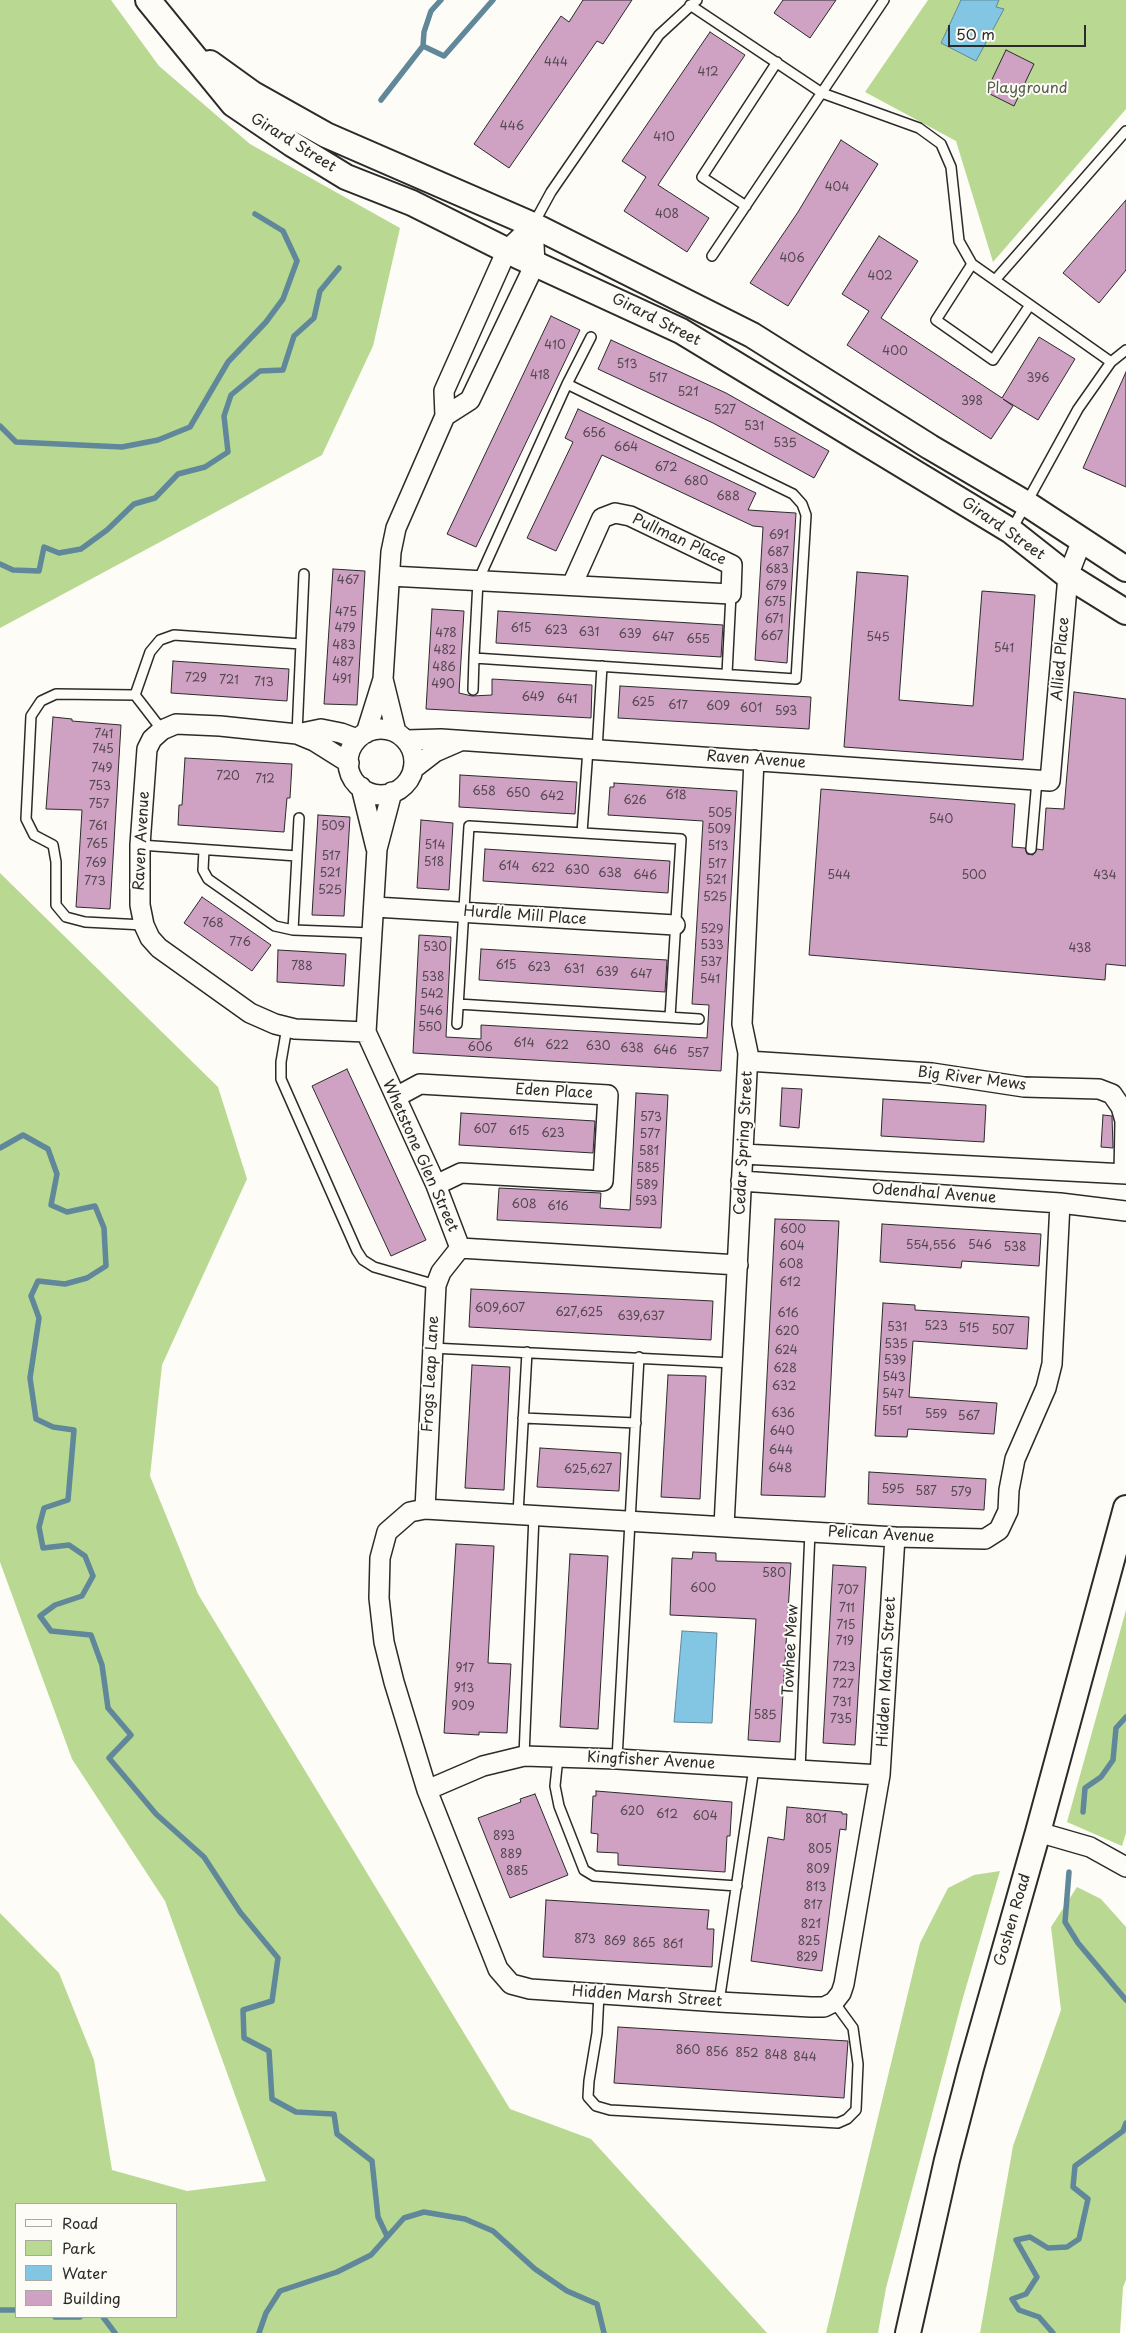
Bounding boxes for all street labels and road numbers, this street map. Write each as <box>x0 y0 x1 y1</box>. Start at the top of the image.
street label: Girard Street <box>247 110 339 176</box>
street label: Girard Street <box>609 290 703 350</box>
street label: Girard Street <box>958 494 1048 564</box>
street label: Pullman Place <box>629 510 729 570</box>
street label: Allied Place <box>1048 616 1074 702</box>
street label: Raven Avenue <box>706 748 806 772</box>
street label: Raven Avenue <box>130 791 154 891</box>
street label: Hurdle Mill Place <box>463 903 587 929</box>
street label: Big River Mews <box>917 1063 1027 1095</box>
street label: Cedar Spring Street <box>731 1070 757 1216</box>
street label: Whetstone Glen Street <box>378 1077 462 1235</box>
street label: Eden Place <box>515 1081 593 1103</box>
street label: Odendhal Avenue <box>871 1181 997 1207</box>
street label: Frogs Leap Lane <box>419 1315 443 1433</box>
street label: Pelican Avenue <box>827 1523 935 1547</box>
street label: Hidden Marsh Street <box>874 1596 900 1748</box>
street label: Towhee Mew <box>780 1604 802 1696</box>
street label: Kingfisher Avenue <box>586 1749 716 1773</box>
street label: Goshen Road <box>991 1872 1035 1968</box>
street label: Hidden Marsh Street <box>571 1983 723 2011</box>

